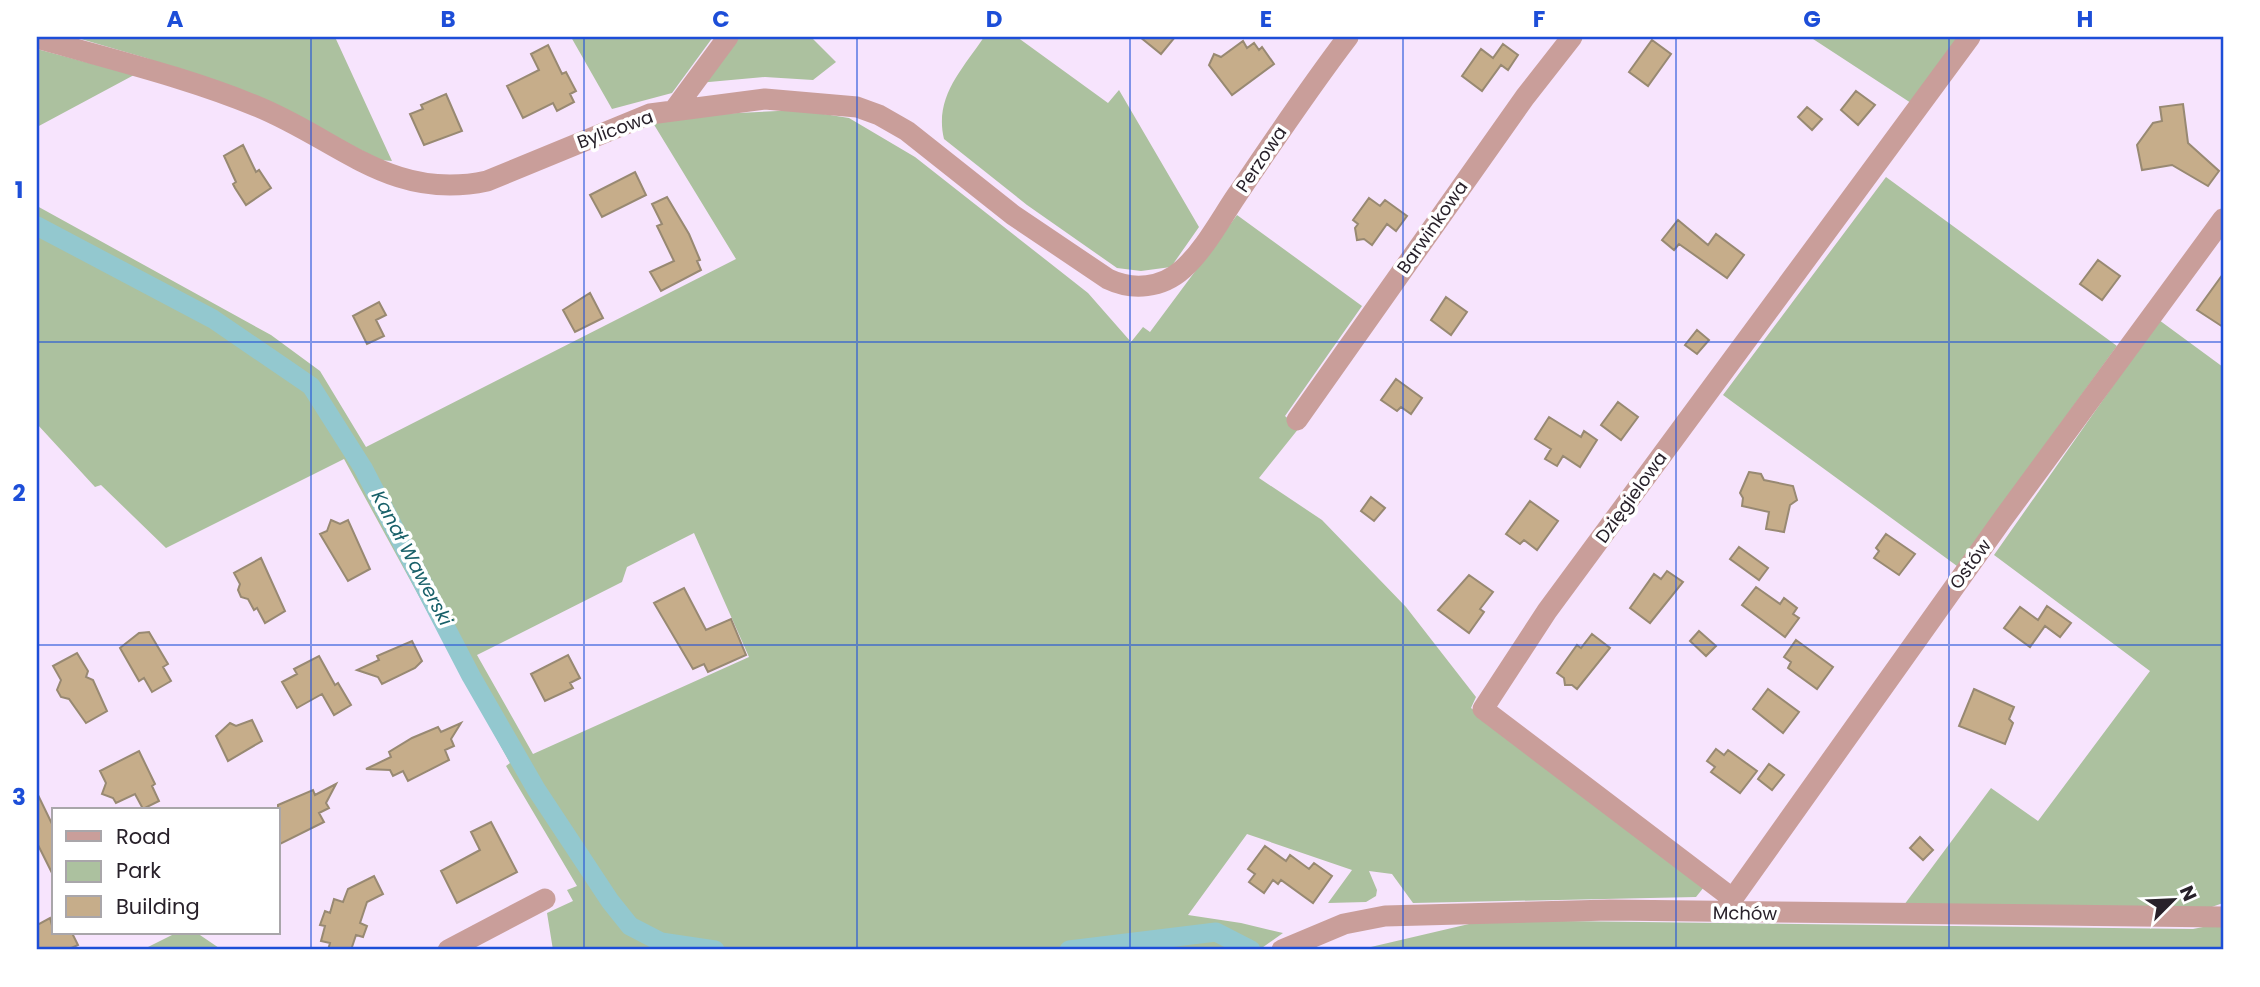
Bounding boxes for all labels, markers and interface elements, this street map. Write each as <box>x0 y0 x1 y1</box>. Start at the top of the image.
text: A <box>167 3 184 35</box>
text: B <box>440 3 456 35</box>
text: C <box>712 3 730 35</box>
text: D <box>986 3 1002 35</box>
text: E <box>1260 3 1272 35</box>
text: F <box>1533 3 1545 35</box>
text: G <box>1803 3 1821 35</box>
text: H <box>2077 3 2093 35</box>
street label: Bylicowa <box>573 104 657 154</box>
street label: Perzowa <box>1230 121 1292 197</box>
text: 1 <box>15 174 23 206</box>
street label: Barwinkowa <box>1391 175 1473 279</box>
street label: Dzięgielowa <box>1589 446 1673 548</box>
text: 2 <box>12 477 26 509</box>
water label: Kanał Wawerski <box>365 485 459 631</box>
street label: Ostów <box>1943 534 1997 594</box>
text: 3 <box>12 781 26 813</box>
legend <box>52 808 280 934</box>
text: Road <box>116 822 171 851</box>
text: Park <box>116 856 161 885</box>
north arrow <box>2138 864 2208 934</box>
text: N <box>2173 881 2203 905</box>
text: Building <box>116 892 200 921</box>
street label: Mchów <box>1713 900 1778 926</box>

